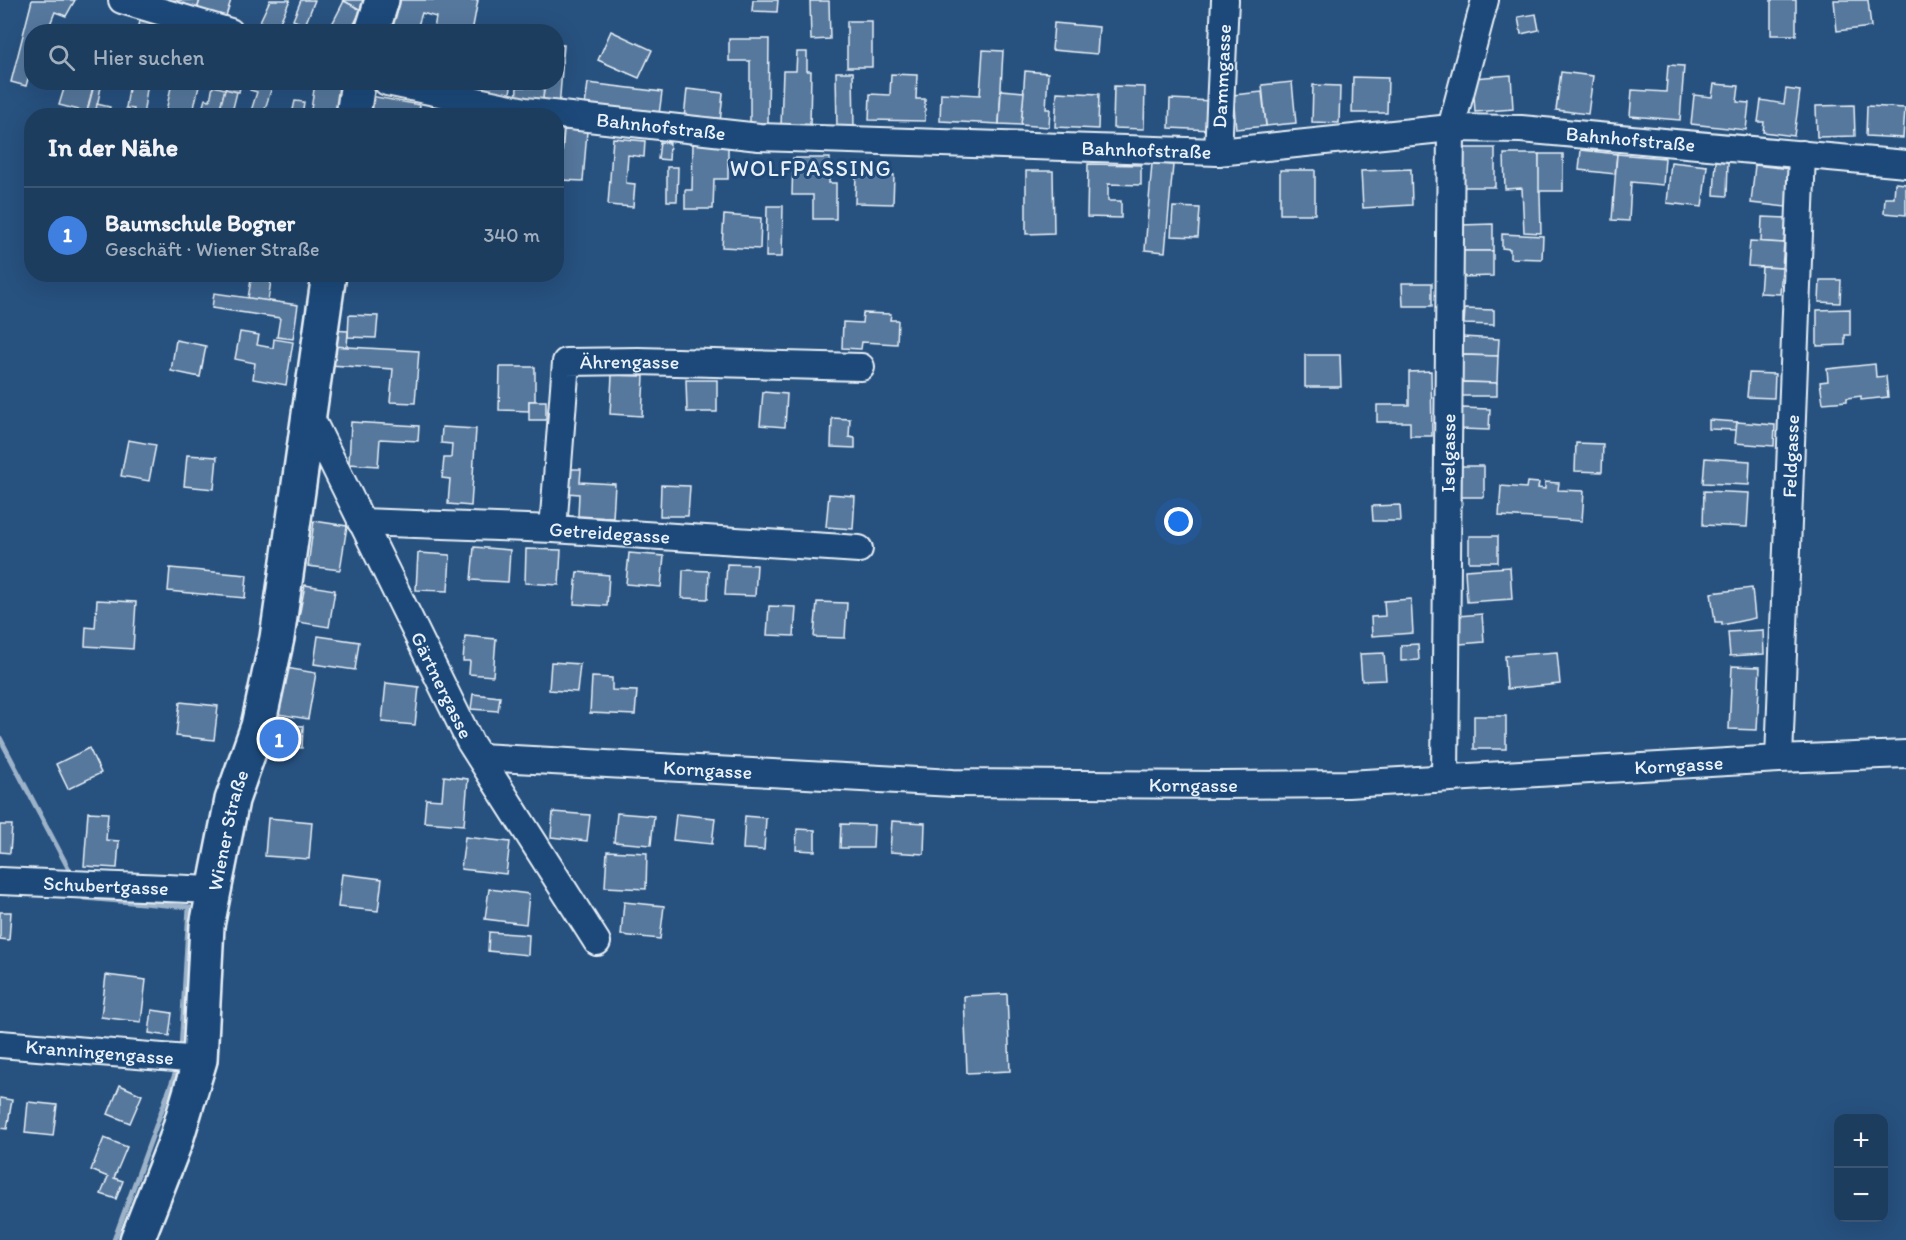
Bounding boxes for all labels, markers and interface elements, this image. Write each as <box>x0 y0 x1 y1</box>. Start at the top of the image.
street label: Dammgasse <box>1207 23 1236 129</box>
search box <box>24 24 564 90</box>
icon: search <box>45 41 78 74</box>
text: Hier suchen <box>93 44 204 71</box>
street label: Bahnhofstraße <box>595 107 727 145</box>
street label: Bahnhofstraße <box>1565 121 1696 157</box>
text: In der Nähe <box>48 131 178 163</box>
street label: Bahnhofstraße <box>1081 136 1212 164</box>
district label: WOLFPASSING <box>730 155 892 182</box>
text: Baumschule Bogner <box>105 210 295 237</box>
text: 1 <box>63 223 72 247</box>
text: 340 m <box>483 223 540 247</box>
text: Geschäft · Wiener Straße <box>105 237 319 261</box>
street label: Ährengasse <box>579 349 680 374</box>
street label: Iselgasse <box>1436 413 1460 493</box>
street label: Feldgasse <box>1777 414 1804 498</box>
your location <box>1164 507 1193 536</box>
street label: Getreidegasse <box>549 517 671 549</box>
street label: Gärtnergasse <box>406 628 478 742</box>
pin: 1 <box>260 716 298 762</box>
street label: Korngasse <box>1634 750 1724 779</box>
street label: Korngasse <box>663 755 753 784</box>
street label: Wiener Straße <box>202 766 254 893</box>
street label: Korngasse <box>1149 772 1238 797</box>
street label: Schubertgasse <box>43 871 169 900</box>
street label: Kranningengasse <box>25 1034 175 1070</box>
map controls <box>1834 1114 1888 1222</box>
button: + <box>1834 1114 1888 1168</box>
button: − <box>1834 1168 1888 1222</box>

